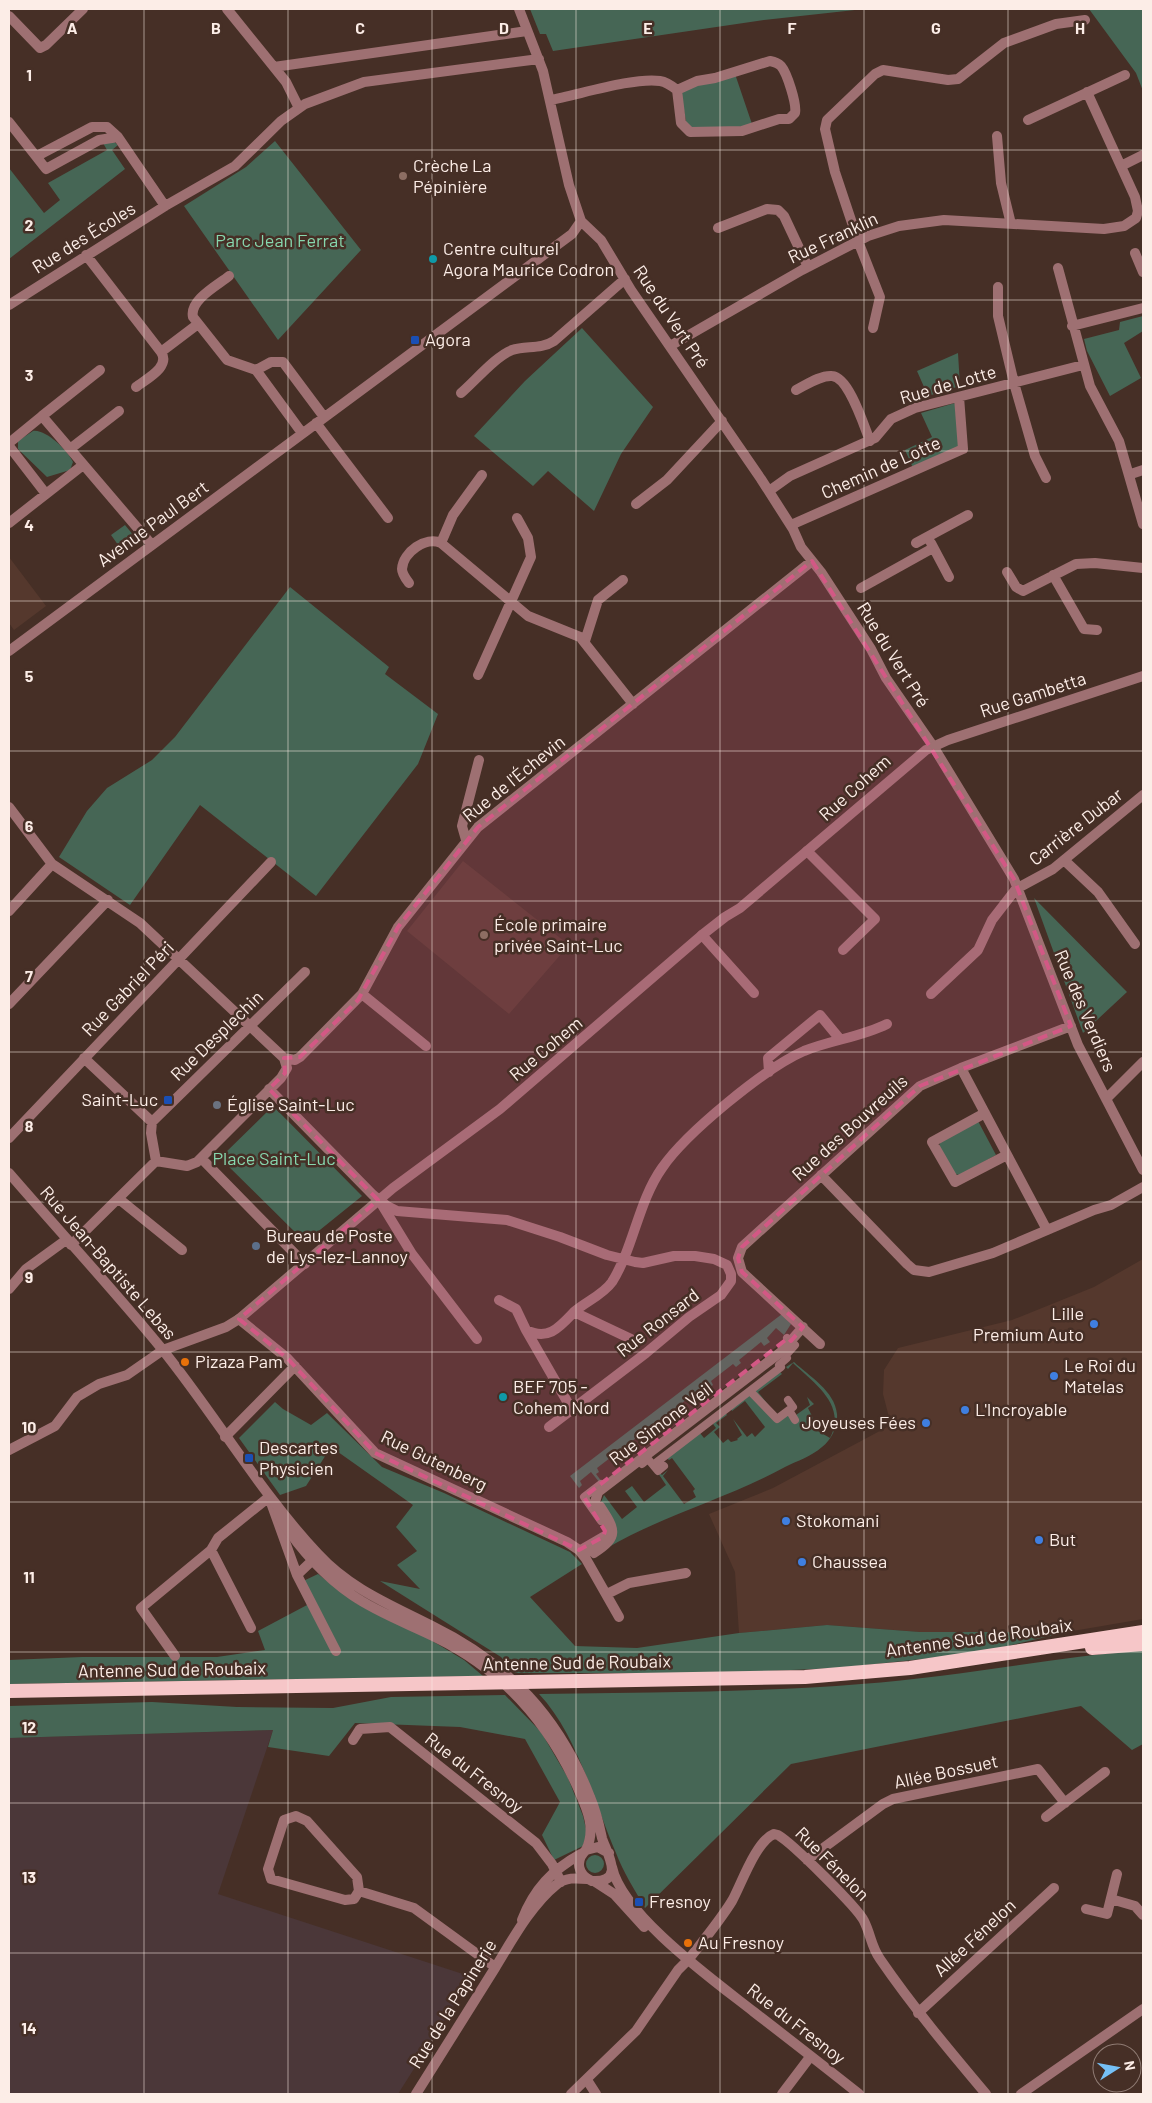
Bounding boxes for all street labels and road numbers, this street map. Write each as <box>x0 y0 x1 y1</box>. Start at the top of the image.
street label: Rue des Écoles <box>28 197 139 278</box>
street label: Rue Franklin <box>784 207 881 268</box>
street label: Rue du Vert Pré <box>629 261 714 372</box>
street label: Rue de Lotte <box>897 360 998 408</box>
street label: Chemin de Lotte <box>818 431 944 503</box>
street label: Avenue Paul Bert <box>92 475 212 571</box>
street label: Rue du Vert Pré <box>853 598 935 711</box>
street label: Rue Gambetta <box>977 667 1089 722</box>
street label: Rue de l'Échevin <box>458 730 569 826</box>
street label: Rue Cohem <box>814 749 895 825</box>
street label: Carrière Dubar <box>1024 782 1127 870</box>
street label: Rue Gabriel Péri <box>77 936 178 1040</box>
street label: Rue des Verdiers <box>1050 946 1122 1075</box>
street label: Rue Desplechin <box>165 986 267 1085</box>
street label: Rue Cohem <box>504 1011 586 1085</box>
street label: Rue des Bouvreuils <box>787 1070 912 1185</box>
street label: Rue Jean-Baptiste Lebas <box>36 1181 182 1344</box>
street label: Rue Ronsard <box>612 1283 703 1361</box>
street label: Rue Simone Veil <box>604 1377 717 1469</box>
street label: Rue Gutenberg <box>378 1425 491 1495</box>
street label: Antenne Sud de Roubaix <box>884 1613 1074 1661</box>
street label: Antenne Sud de Roubaix <box>483 1649 672 1675</box>
street label: Antenne Sud de Roubaix <box>78 1656 267 1682</box>
street label: Rue du Fresnoy <box>421 1727 528 1817</box>
street label: Allée Bossuet <box>892 1749 1000 1793</box>
street label: Rue Fénelon <box>791 1822 874 1905</box>
street label: Allée Fénelon <box>929 1894 1020 1981</box>
street label: Rue de la Papinerie <box>404 1935 501 2072</box>
street label: Rue du Fresnoy <box>743 1978 850 2068</box>

